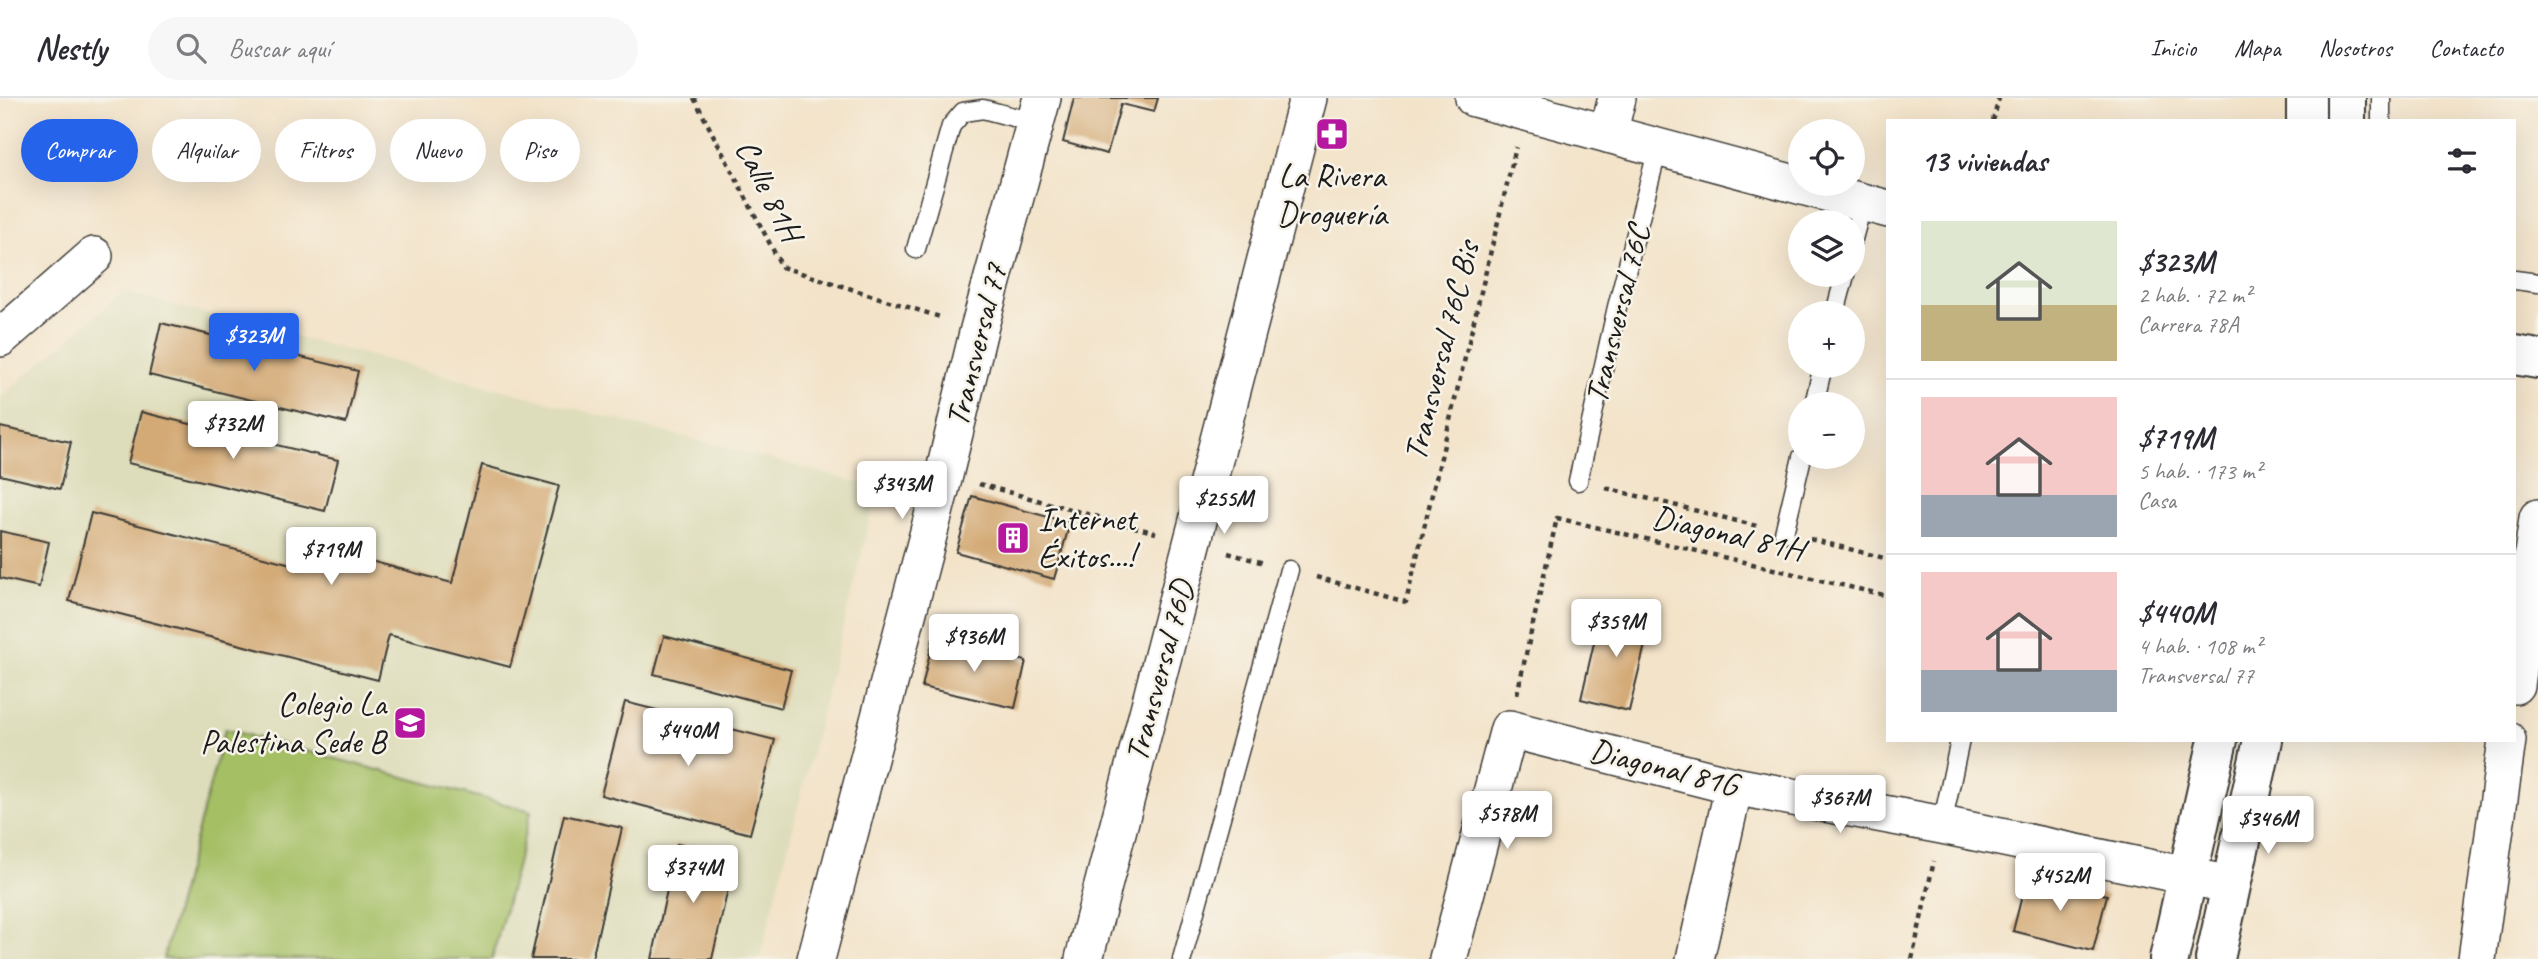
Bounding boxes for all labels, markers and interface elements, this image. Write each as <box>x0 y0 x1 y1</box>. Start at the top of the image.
search box <box>148 17 638 80</box>
text: Nestly <box>35 27 106 69</box>
icon: search <box>172 29 210 67</box>
text: Buscar aquí <box>228 32 330 65</box>
text: Inicio <box>2150 33 2196 63</box>
text: Mapa <box>2234 33 2281 63</box>
text: Nosotros <box>2319 33 2391 63</box>
text: Contacto <box>2429 33 2503 63</box>
pharmacy icon: La Rivera Droguería <box>1313 115 1351 153</box>
chip: Comprar <box>21 119 138 182</box>
chip: Alquilar <box>152 119 261 182</box>
chip: Filtros <box>275 119 376 182</box>
chip: Nuevo <box>390 119 486 182</box>
chip: Piso <box>500 119 580 182</box>
map controls <box>1788 119 1865 469</box>
button: locate <box>1788 119 1865 196</box>
street label: Calle 81H <box>726 132 815 253</box>
text: 13 viviendas <box>1921 142 2047 180</box>
icon: filters <box>2443 142 2481 180</box>
place label: La Rivera Droguería <box>1277 155 1390 235</box>
button: layers <box>1788 210 1865 287</box>
street label: Transversal 76C <box>1575 217 1660 407</box>
street label: Transversal 76C Bis <box>1394 235 1489 465</box>
text: $323M <box>2138 243 2214 281</box>
icon: home <box>1977 249 2061 333</box>
street label: Transversal 77 <box>936 257 1017 431</box>
text: 2 hab. · 72 m² <box>2138 281 2251 310</box>
button: + <box>1788 301 1865 378</box>
text: Carrera 78A <box>2138 310 2238 339</box>
pin: $323M <box>205 314 303 373</box>
text: $323M <box>225 321 283 350</box>
button: − <box>1788 392 1865 469</box>
pin: $732M <box>184 402 282 461</box>
text: $732M <box>204 409 262 438</box>
text: $719M <box>2138 419 2213 457</box>
icon: home <box>1977 425 2061 509</box>
text: 5 hab. · 173 m² <box>2138 457 2262 486</box>
pin: $343M <box>853 462 951 521</box>
text: $343M <box>873 469 931 498</box>
pin: $255M <box>1175 476 1273 536</box>
text: $255M <box>1195 484 1253 513</box>
text: Casa <box>2138 486 2176 515</box>
street label: Diagonal 81H <box>1649 495 1813 572</box>
place label: Internet Éxitos...! <box>1038 498 1141 578</box>
building icon: Internet Éxitos...! <box>994 519 1032 557</box>
pin: $719M <box>282 528 380 587</box>
text: $719M <box>302 535 360 564</box>
street label: Transversal 76D <box>1115 573 1204 766</box>
text: $440M <box>2138 594 2214 632</box>
pin: $359M <box>1567 600 1665 659</box>
icon: home <box>1977 600 2061 684</box>
text: $359M <box>1587 607 1645 636</box>
pin: $936M <box>925 614 1023 674</box>
text: $936M <box>945 622 1003 651</box>
text: 4 hab. · 108 m² <box>2138 632 2262 661</box>
text: Transversal 77 <box>2138 661 2254 690</box>
place label: Colegio La Palestina Sede B <box>200 683 388 763</box>
school or university icon: Colegio La Palestina Sede B <box>391 704 429 742</box>
pin: $440M <box>639 708 737 768</box>
text: $440M <box>659 716 717 745</box>
street label: Diagonal 81G <box>1586 728 1746 807</box>
pin: $367M <box>1791 776 1889 835</box>
text: $367M <box>1811 783 1869 812</box>
pin: $578M <box>1458 792 1556 851</box>
pin: $346M <box>2219 796 2317 856</box>
text: $578M <box>1478 799 1536 828</box>
text: $346M <box>2239 804 2297 833</box>
pin: $374M <box>644 846 742 905</box>
text: $374M <box>664 853 722 882</box>
pin: $452M <box>2011 854 2109 913</box>
text: $452M <box>2031 861 2089 890</box>

